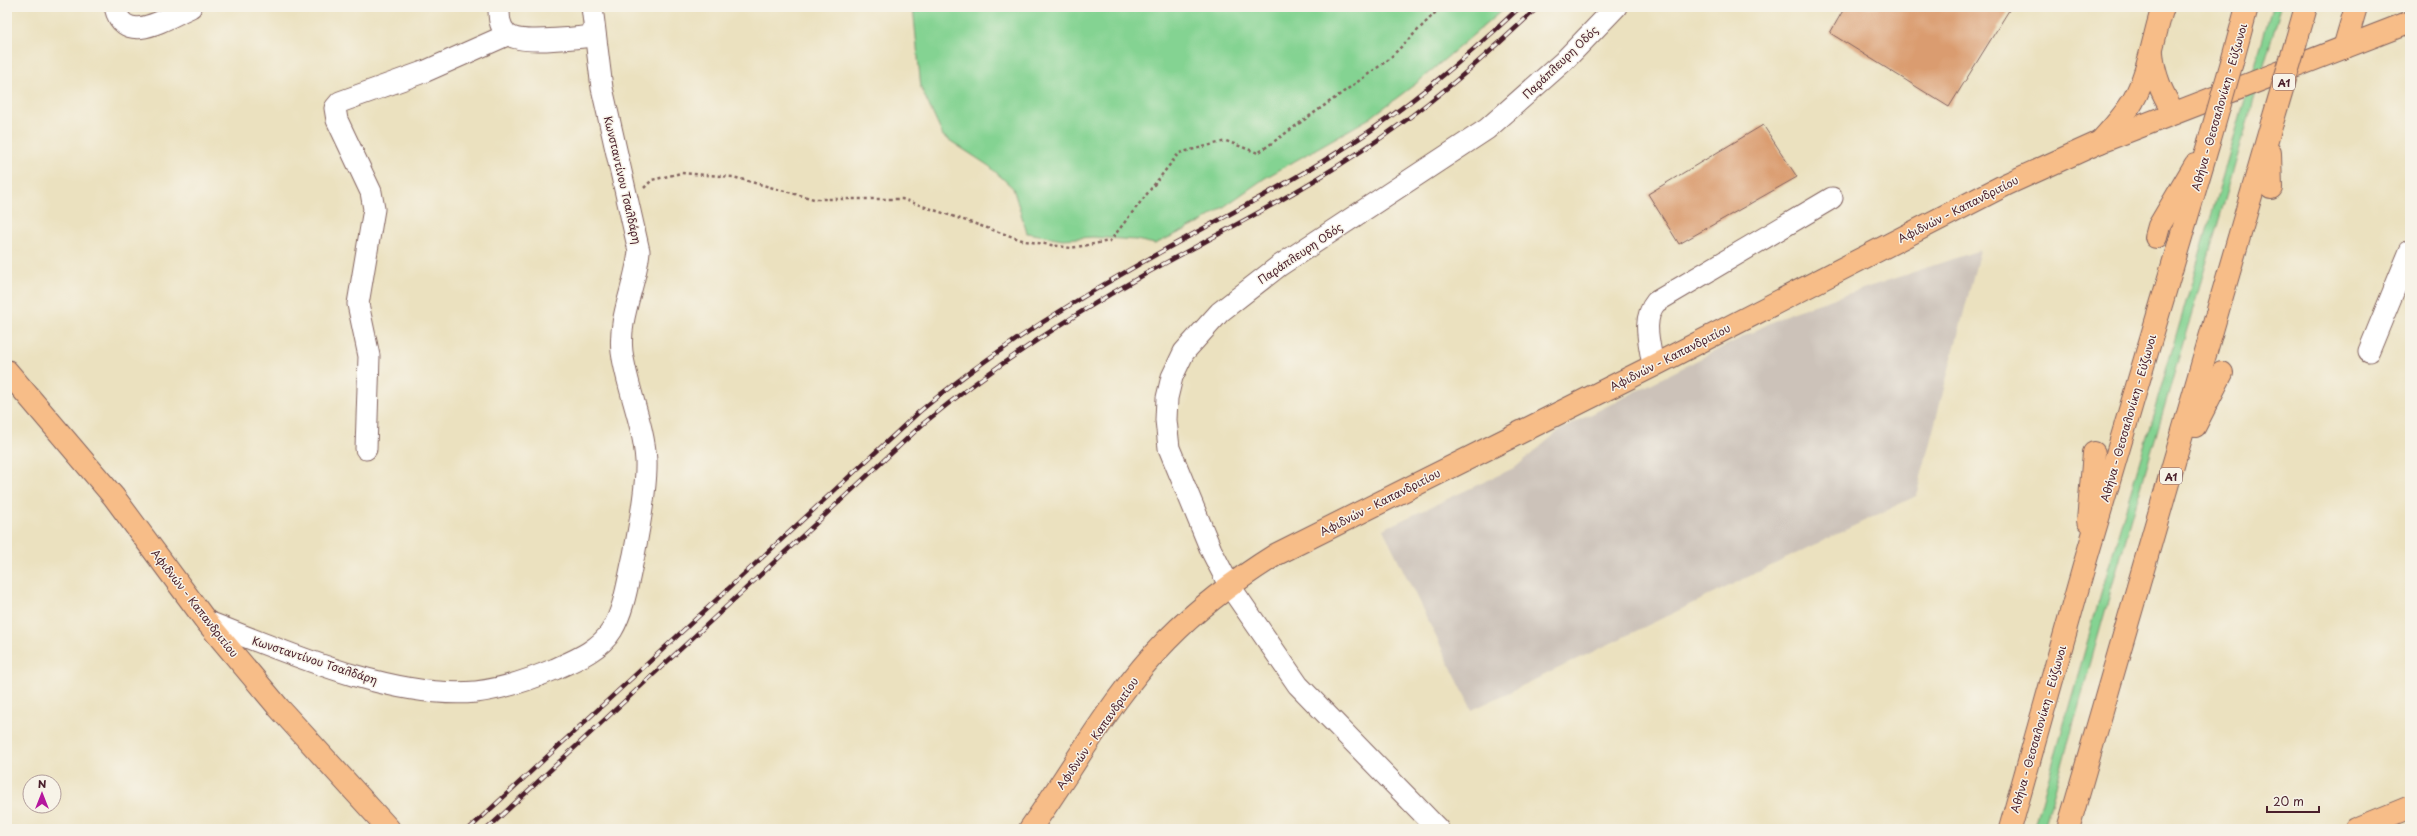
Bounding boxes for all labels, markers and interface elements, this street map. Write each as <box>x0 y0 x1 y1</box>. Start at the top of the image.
street label: Παράπλευρη Οδός <box>1519 21 1602 102</box>
street label: Αθήνα - Θεσσαλονίκη - Εύζωνοι <box>2187 21 2251 193</box>
road number: Α1 <box>2273 74 2295 90</box>
street label: Κωνσταντίνου Τσαλδάρη <box>600 114 646 246</box>
street label: Αφιδνών - Καπανδριτίου <box>1895 171 2021 247</box>
street label: Παράπλευρη Οδός <box>1254 218 1346 288</box>
street label: Αφιδνών - Καπανδριτίου <box>1607 319 1733 395</box>
street label: Αθήνα - Θεσσαλονίκη - Εύζωνοι <box>2096 332 2160 504</box>
street label: Αφιδνών - Καπανδριτίου <box>1317 464 1443 540</box>
road number: Α1 <box>2160 468 2182 484</box>
street label: Αφιδνών - Καπανδριτίου <box>147 545 243 661</box>
street label: Κωνσταντίνου Τσαλδάρη <box>250 632 380 688</box>
street label: Αθήνα - Θεσσαλονίκη - Εύζωνοι <box>2006 643 2070 815</box>
street label: Αφιδνών - Καπανδριτίου <box>1052 673 1142 793</box>
north arrow <box>22 774 62 814</box>
text: N <box>38 775 47 792</box>
scale bar <box>2267 788 2319 814</box>
text: 20 m <box>2273 792 2304 810</box>

